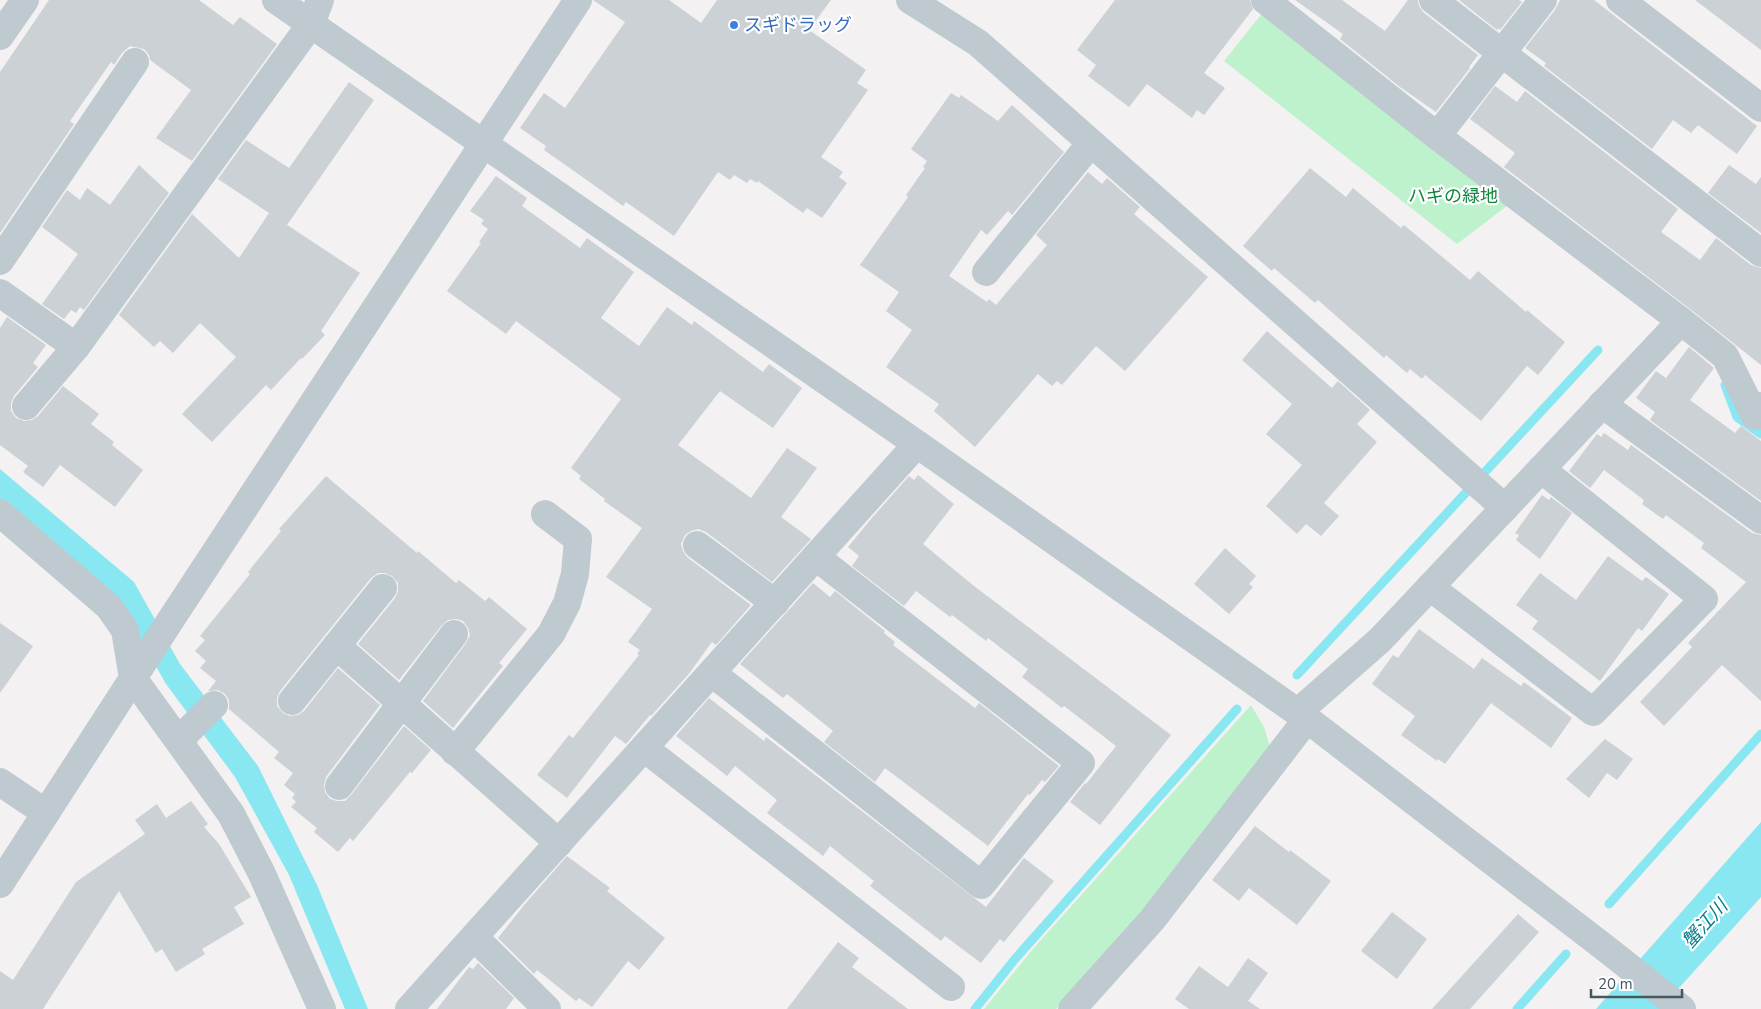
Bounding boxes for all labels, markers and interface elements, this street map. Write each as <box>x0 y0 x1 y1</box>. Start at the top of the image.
place label: スギドラッグ <box>744 13 852 37</box>
marker: スギドラッグ <box>728 19 740 31</box>
park label: ハギの緑地 <box>1408 184 1498 208</box>
water label: 蟹江川 <box>1676 893 1735 954</box>
scale bar <box>1591 966 1682 998</box>
text: 20 m <box>1598 974 1633 994</box>

